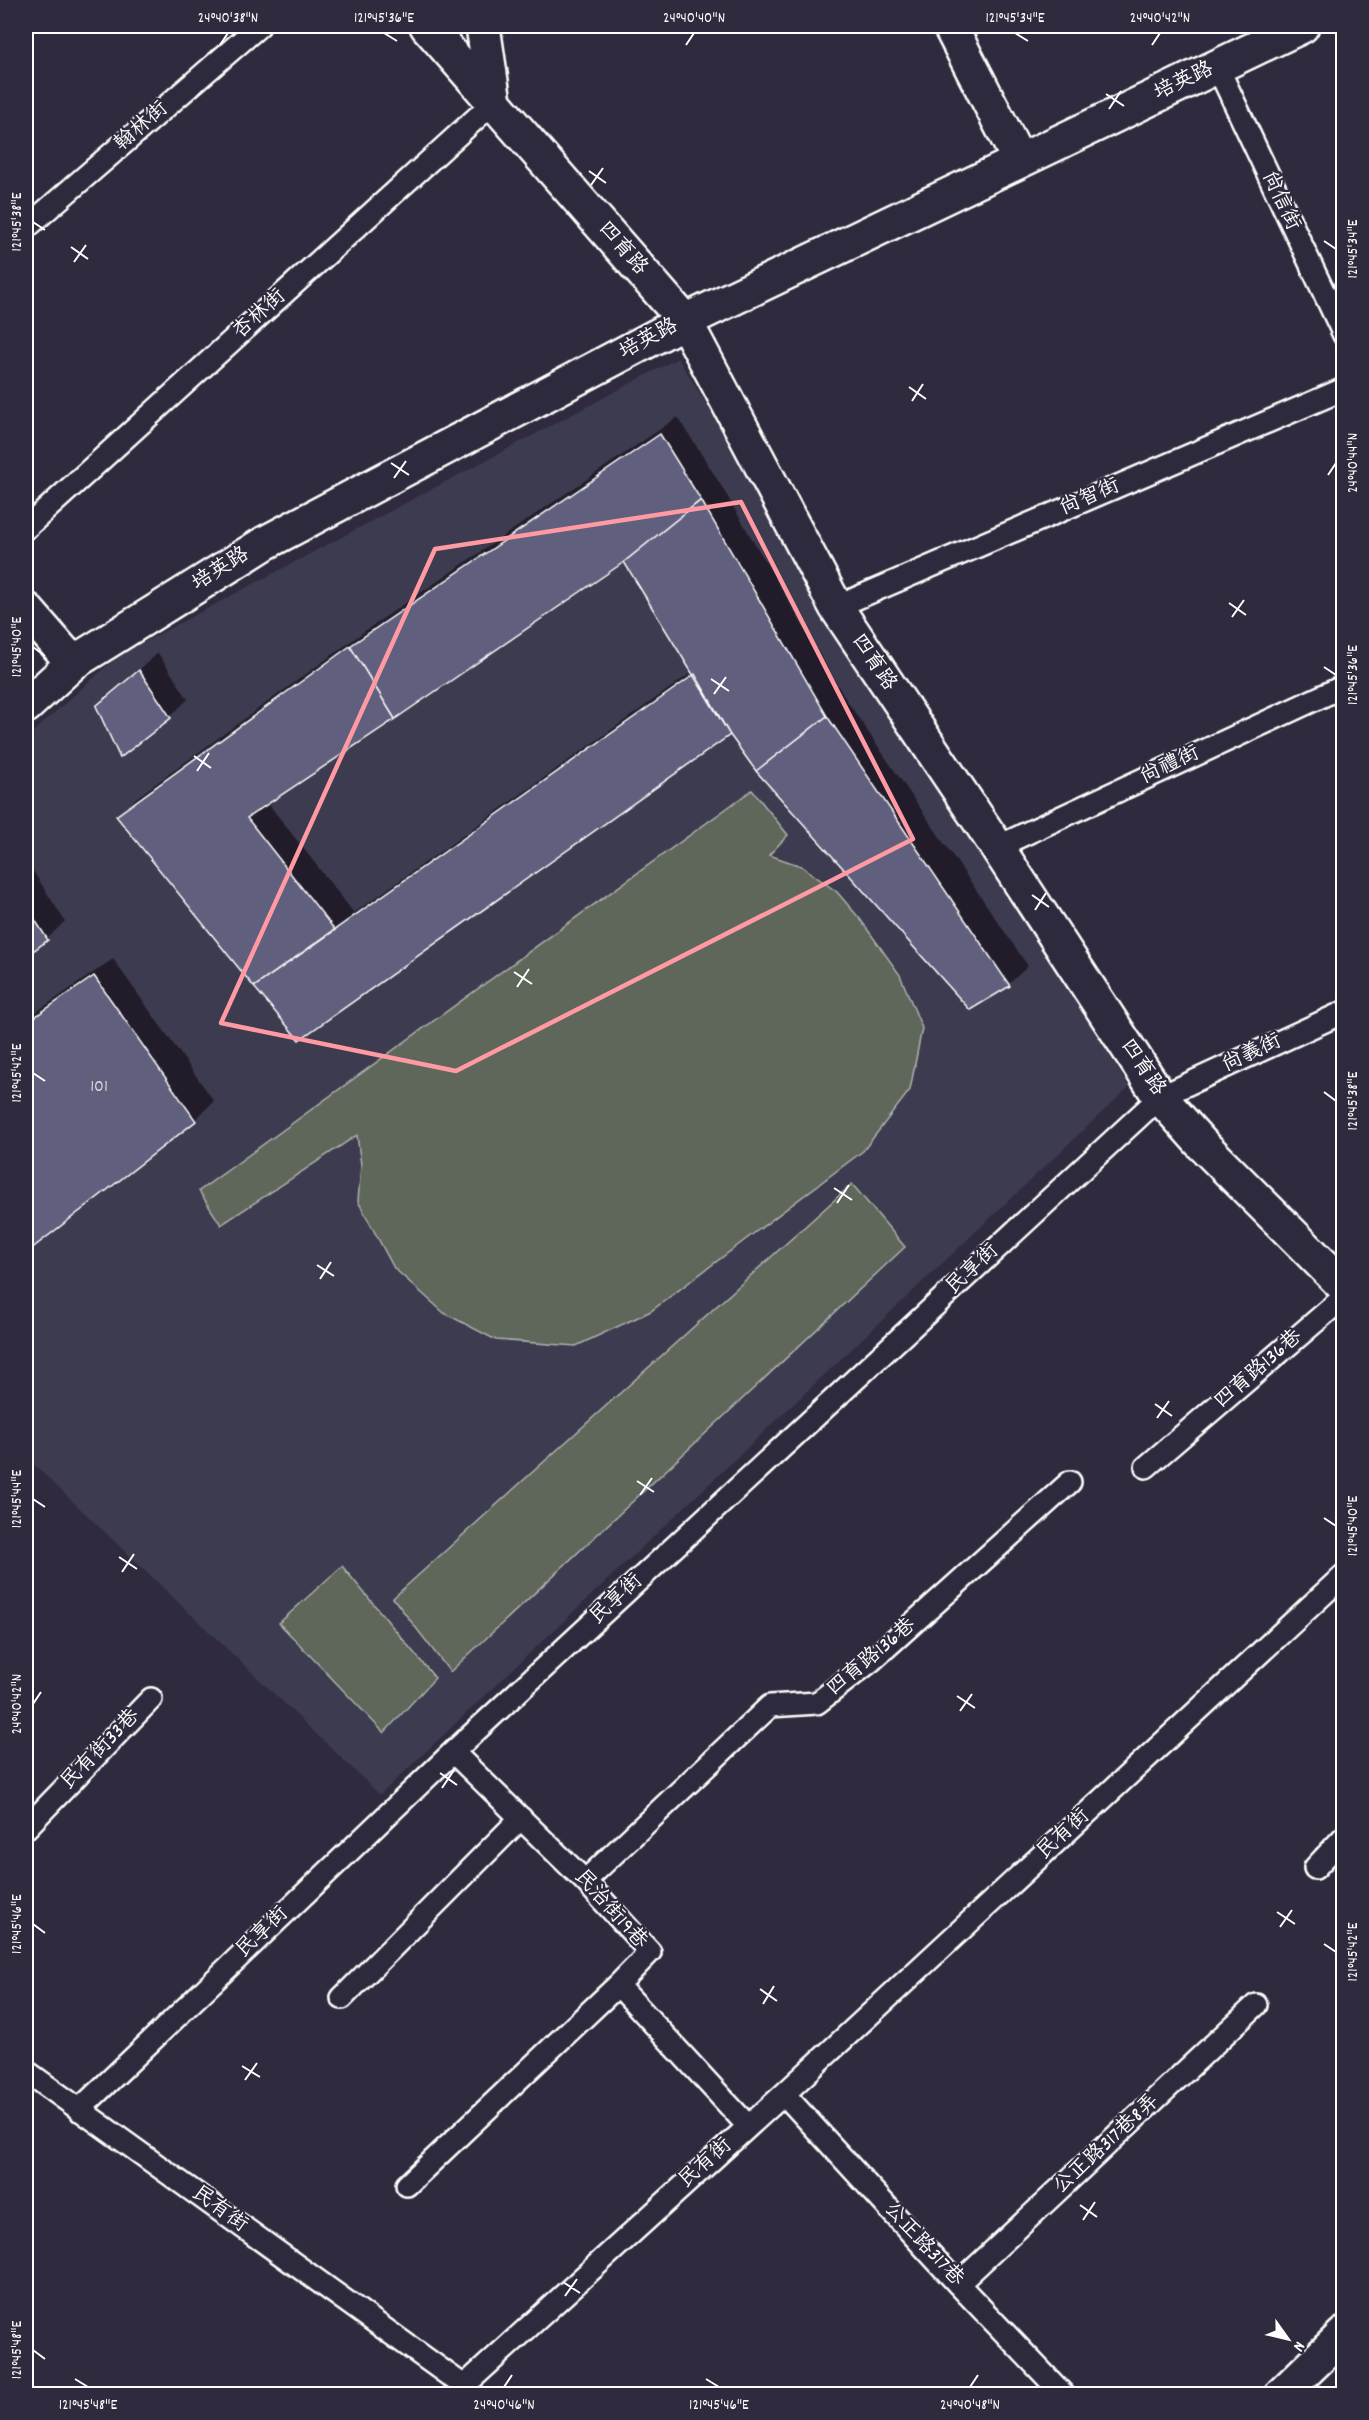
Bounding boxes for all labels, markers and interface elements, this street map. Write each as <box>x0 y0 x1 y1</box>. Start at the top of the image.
text: 24°40'38"N <box>198 8 258 30</box>
text: 121°45'36"E <box>354 8 414 30</box>
text: 24°40'40"N <box>663 8 725 30</box>
text: 121°45'34"E <box>985 8 1045 30</box>
text: 24°40'42"N <box>1130 8 1190 30</box>
street label: 培英路 <box>1149 55 1219 109</box>
street label: 翰林街 <box>108 95 176 159</box>
street label: 尚信街 <box>1253 166 1307 236</box>
text: 121°45'38"E <box>7 192 29 251</box>
street label: 四育路 <box>590 215 654 283</box>
text: 121°45'34"E <box>1343 219 1365 279</box>
street label: 杏林街 <box>227 283 293 347</box>
street label: 培英路 <box>614 312 684 368</box>
text: 24°40'44"N <box>1343 433 1365 493</box>
street label: 尚智街 <box>1055 472 1125 524</box>
street label: 培英路 <box>186 541 256 599</box>
text: 121°45'40"E <box>7 617 29 677</box>
street label: 四育路 <box>843 628 903 698</box>
text: 121°45'36"E <box>1343 645 1365 705</box>
street label: 尚禮街 <box>1135 739 1205 793</box>
street label: 尚義街 <box>1217 1027 1287 1081</box>
street label: 四育路 <box>1112 1033 1172 1103</box>
text: 121°45'42"E <box>7 1043 29 1103</box>
text: 121°45'38"E <box>1343 1071 1365 1130</box>
house number: 101 <box>90 1075 108 1100</box>
street label: 民享街 <box>940 1238 1006 1302</box>
street label: 四育路136巷 <box>1208 1323 1310 1417</box>
text: 121°45'44"E <box>7 1469 29 1528</box>
text: 121°45'40"E <box>1343 1496 1365 1556</box>
street label: 民享街 <box>584 1568 650 1632</box>
street label: 四育路136巷 <box>821 1612 923 1704</box>
text: 24°40'42"N <box>7 1674 29 1734</box>
street label: 民有街33巷 <box>55 1703 147 1797</box>
street label: 民有街 <box>1031 1803 1097 1867</box>
street label: 民治街19巷 <box>566 1863 654 1957</box>
text: 121°45'46"E <box>7 1894 29 1954</box>
street label: 民享街 <box>230 1900 296 1966</box>
text: 121°45'42"E <box>1343 1922 1365 1982</box>
street label: 公正路317巷8弄 <box>1047 2088 1167 2202</box>
street label: 民有街 <box>673 2132 739 2196</box>
street label: 民有街 <box>185 2179 253 2241</box>
street label: 公正路317巷 <box>876 2196 970 2294</box>
north arrow <box>1258 2309 1318 2369</box>
text: 121°45'48"E <box>7 2321 29 2379</box>
text: N <box>1287 2336 1310 2356</box>
text: 121°45'48"E <box>59 2395 117 2417</box>
text: 24°40'46"N <box>473 2395 535 2417</box>
text: 121°45'46"E <box>689 2395 749 2417</box>
text: 24°40'48"N <box>940 2395 1000 2417</box>

